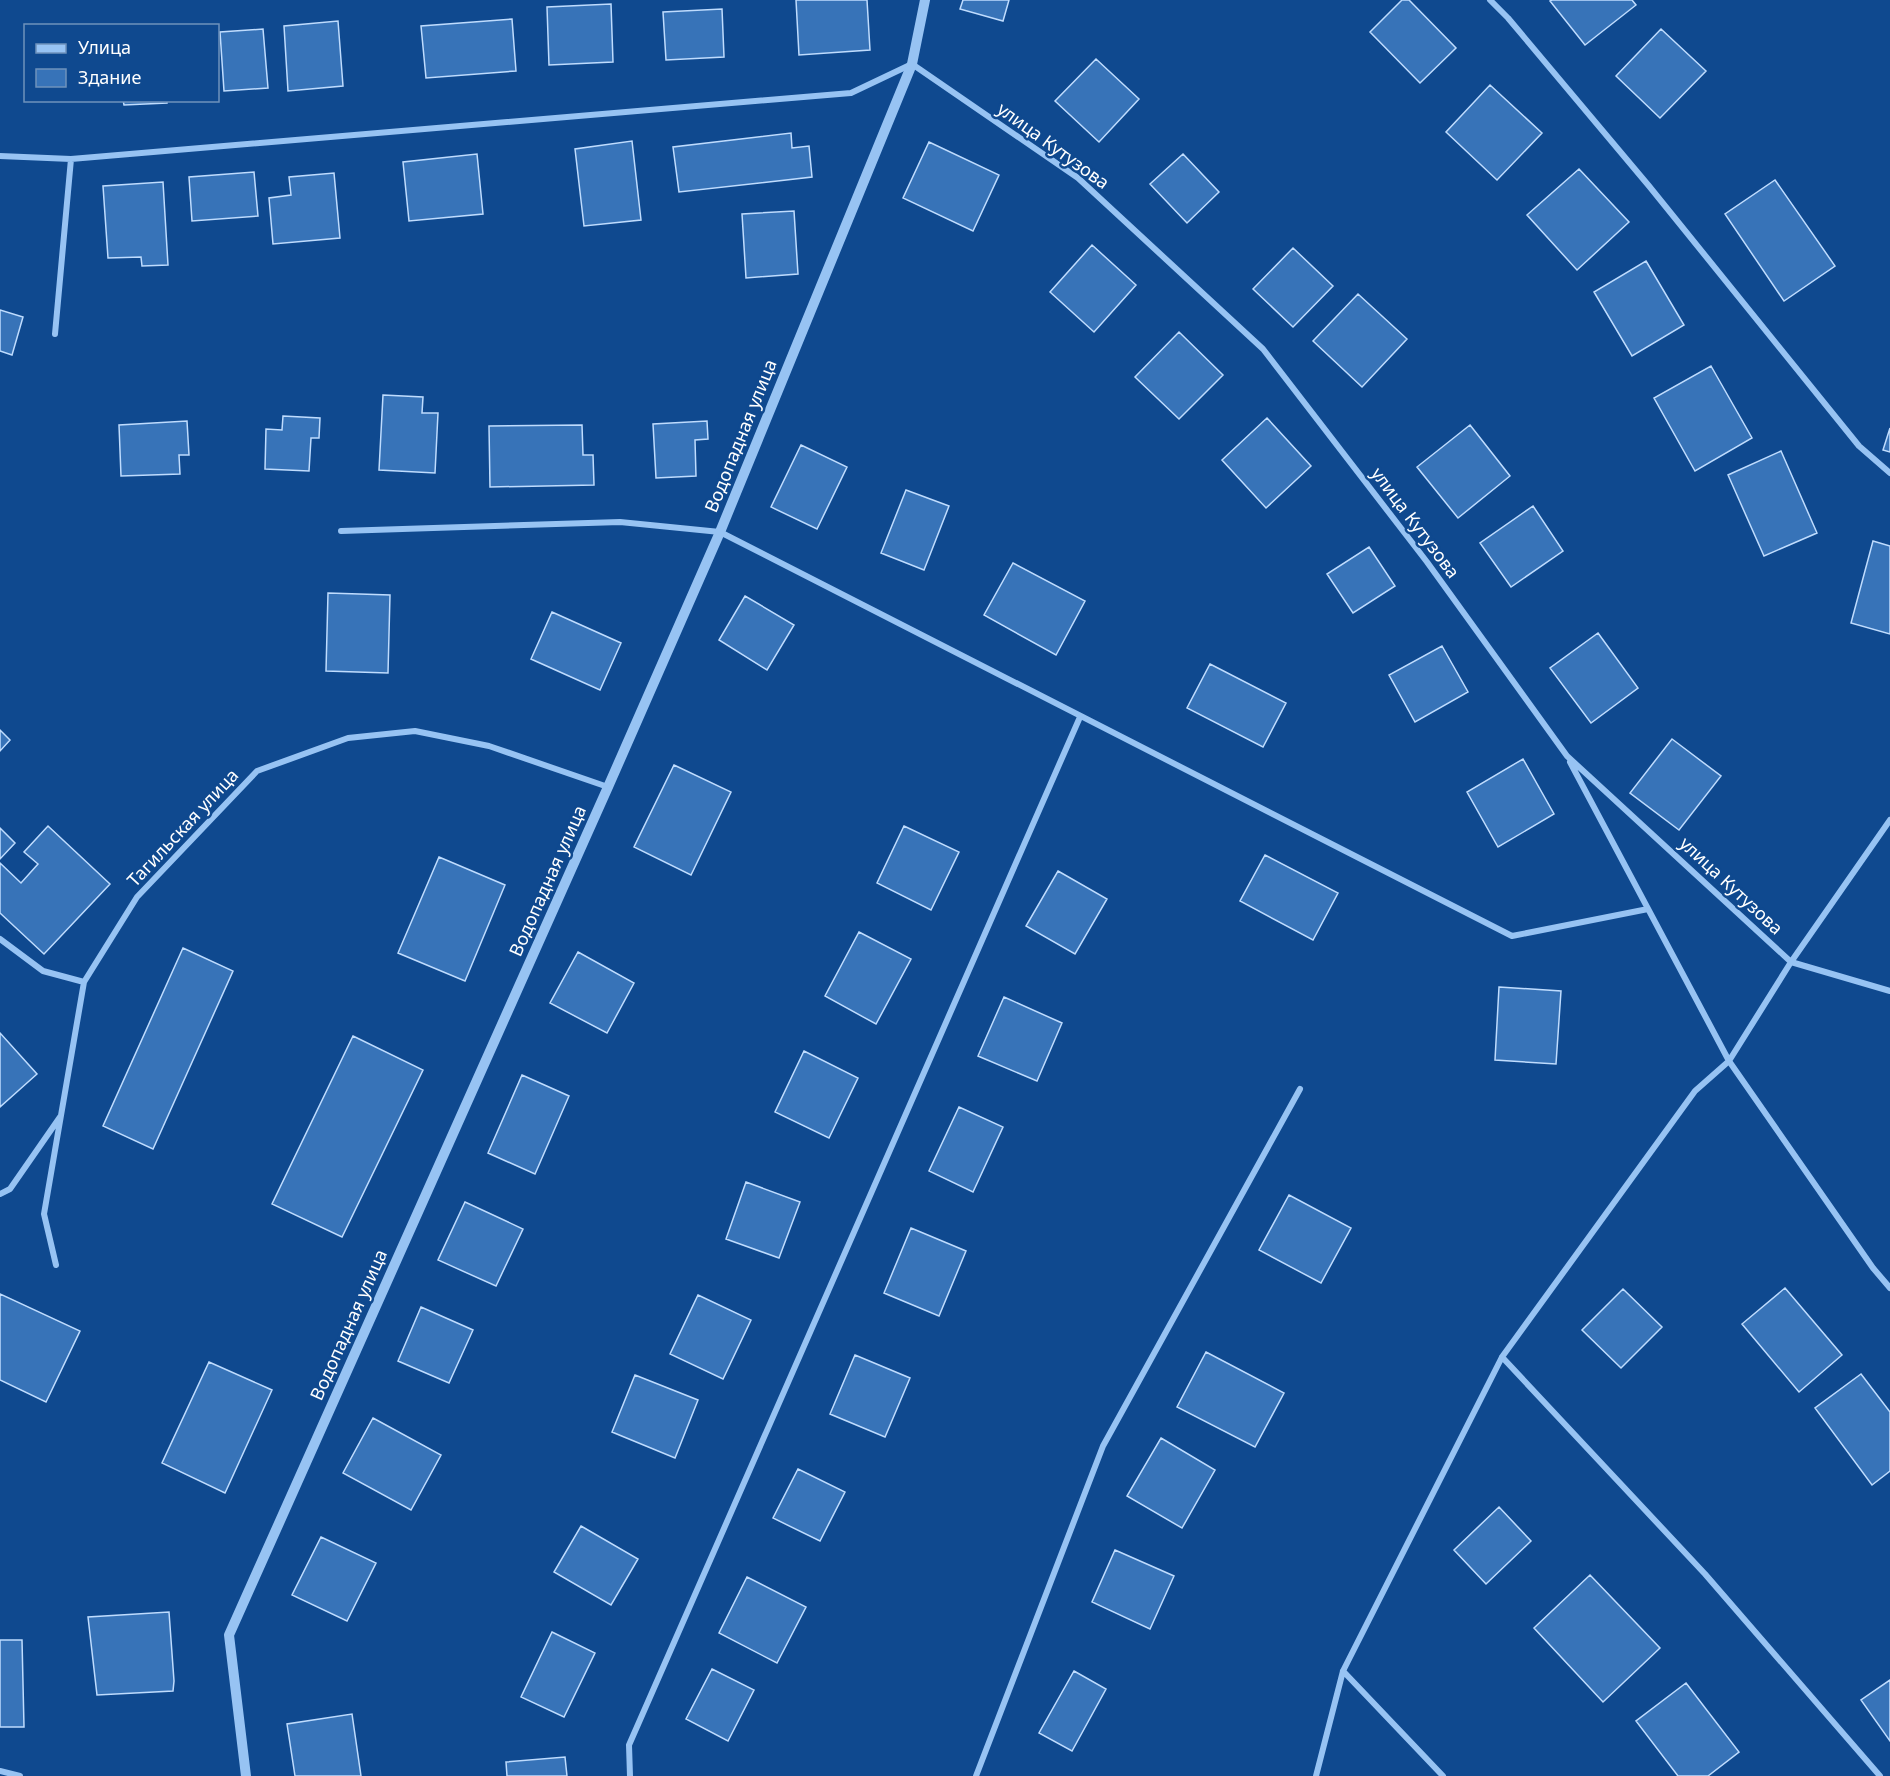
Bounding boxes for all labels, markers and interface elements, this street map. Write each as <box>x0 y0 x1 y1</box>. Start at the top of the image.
legend <box>24 24 219 102</box>
text: Улица <box>78 35 131 59</box>
text: Здание <box>78 65 142 89</box>
street label: улица Кутузова <box>993 96 1114 194</box>
street label: Водопадная улица <box>698 356 782 516</box>
street label: улица Кутузова <box>1366 462 1465 583</box>
street label: Тагильская улица <box>121 763 243 891</box>
street label: Водопадная улица <box>503 801 591 960</box>
street label: улица Кутузова <box>1675 831 1789 939</box>
street label: Водопадная улица <box>304 1245 392 1404</box>

